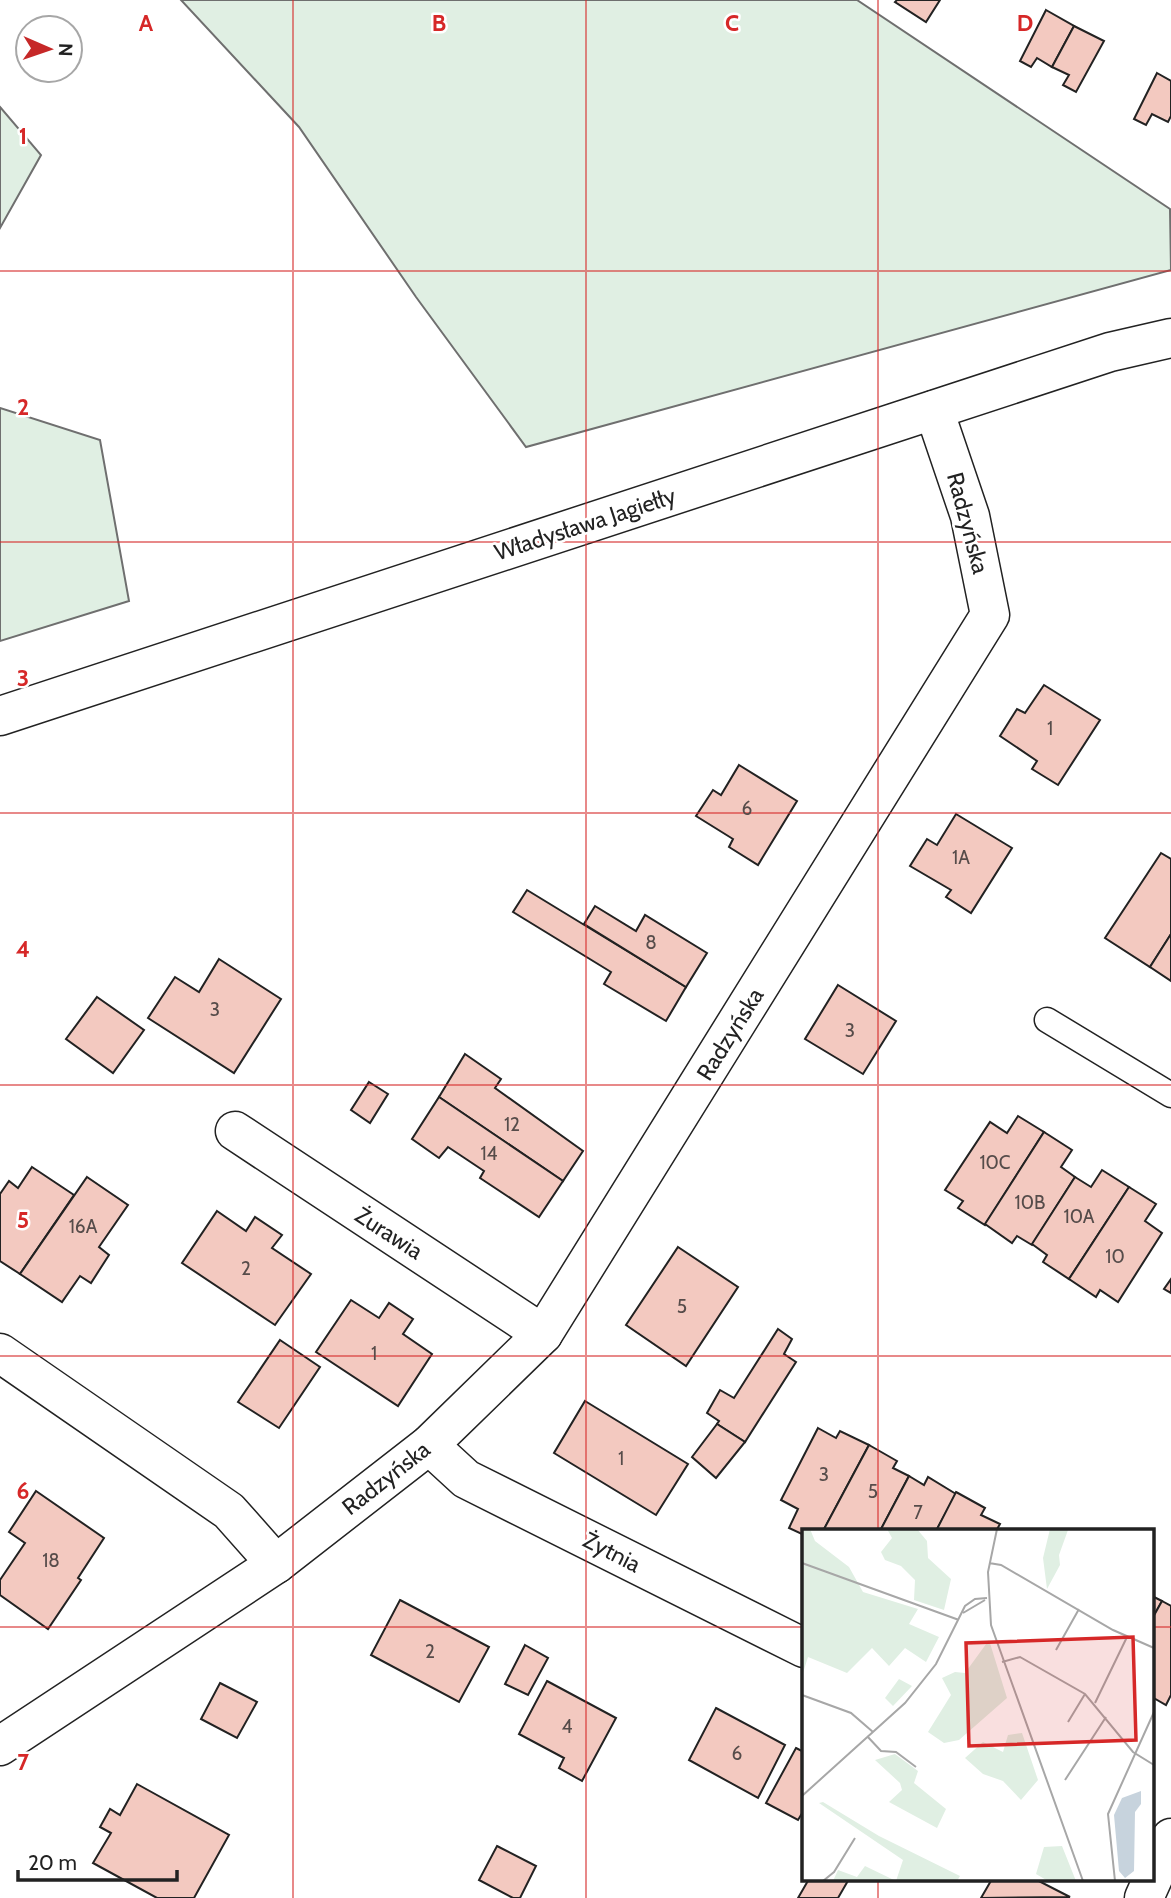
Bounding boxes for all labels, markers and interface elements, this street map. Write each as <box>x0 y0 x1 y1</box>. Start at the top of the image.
text: A <box>139 9 154 37</box>
text: B <box>432 9 446 37</box>
text: C <box>725 9 739 37</box>
text: D <box>1017 9 1033 37</box>
north arrow <box>14 14 84 84</box>
text: N <box>54 42 77 57</box>
text: 1 <box>19 122 27 150</box>
text: 2 <box>17 393 29 421</box>
street label: Radzyńska <box>941 469 995 577</box>
street label: Władysława Jagiełły <box>491 481 679 566</box>
text: 3 <box>17 664 29 692</box>
house number: 1 <box>1047 717 1053 740</box>
house number: 6 <box>742 797 752 820</box>
house number: 1A <box>952 846 970 869</box>
house number: 8 <box>645 931 657 954</box>
text: 4 <box>16 935 30 963</box>
street label: Radzyńska <box>691 983 769 1085</box>
house number: 3 <box>210 998 220 1021</box>
house number: 3 <box>845 1019 855 1042</box>
house number: 12 <box>504 1113 520 1136</box>
house number: 14 <box>480 1142 498 1165</box>
house number: 10C <box>979 1151 1011 1174</box>
house number: 10B <box>1015 1191 1045 1214</box>
street label: Żurawia <box>350 1201 428 1265</box>
house number: 10A <box>1064 1205 1095 1228</box>
text: 5 <box>17 1206 29 1234</box>
house number: 16A <box>69 1215 98 1238</box>
house number: 10 <box>1105 1245 1125 1268</box>
house number: 2 <box>241 1257 251 1280</box>
house number: 5 <box>677 1295 687 1318</box>
house number: 1 <box>371 1342 377 1365</box>
street label: Radzyńska <box>337 1435 435 1521</box>
house number: 1 <box>618 1447 624 1470</box>
house number: 3 <box>819 1463 829 1486</box>
text: 6 <box>17 1477 29 1505</box>
house number: 5 <box>868 1480 878 1503</box>
house number: 7 <box>913 1501 923 1524</box>
street label: Żytnia <box>579 1526 645 1578</box>
inset map <box>802 1529 1154 1881</box>
house number: 18 <box>42 1549 60 1572</box>
house number: 2 <box>425 1640 435 1663</box>
house number: 4 <box>562 1715 573 1738</box>
house number: 6 <box>732 1742 742 1765</box>
text: 7 <box>17 1748 29 1776</box>
scale bar <box>18 1839 177 1883</box>
text: 20 m <box>28 1850 77 1875</box>

